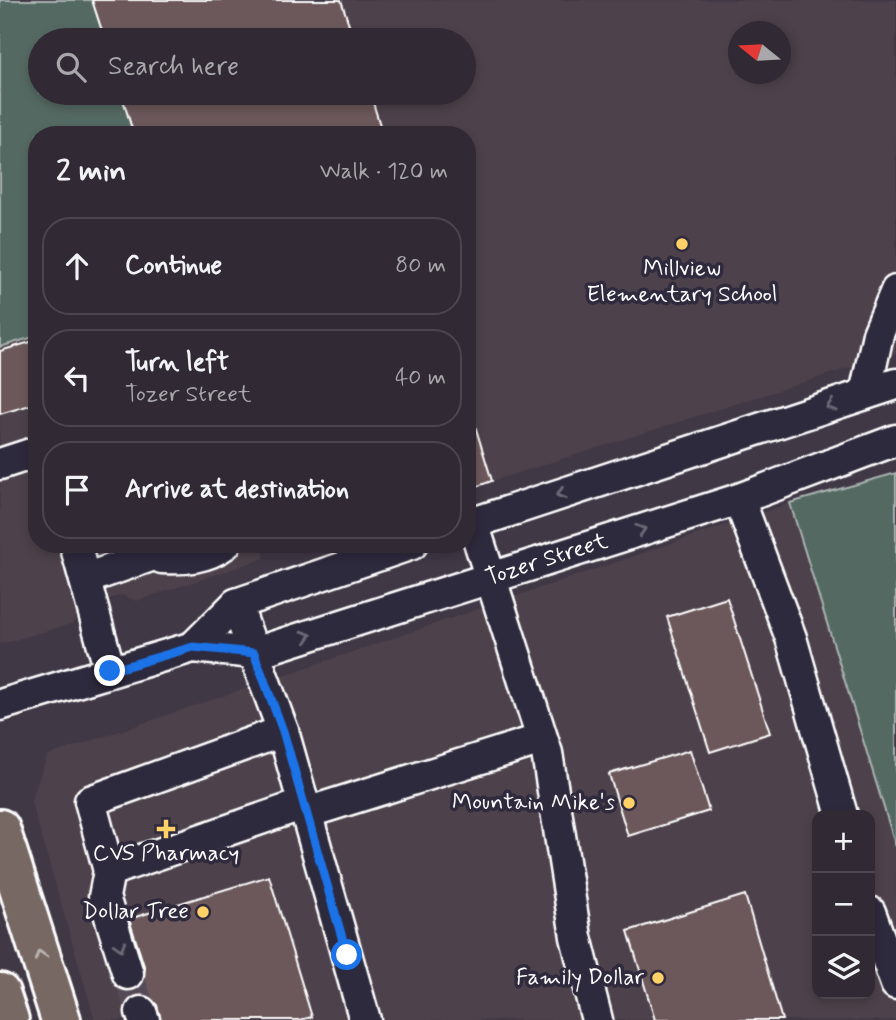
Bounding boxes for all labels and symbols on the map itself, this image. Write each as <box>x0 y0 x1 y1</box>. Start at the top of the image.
north arrow <box>728 21 791 84</box>
marker: Millview Elementary School <box>674 236 690 252</box>
place label: Millview Elementary School <box>586 254 778 310</box>
one-way arrow <box>826 397 838 412</box>
one-way arrow <box>555 486 567 501</box>
one-way arrow <box>634 524 646 538</box>
street label: Tozer Street <box>482 526 612 593</box>
one-way arrow <box>301 630 313 645</box>
route end <box>94 655 125 686</box>
place label: Mountain Mike's <box>452 788 615 818</box>
marker: Mountain Mike's <box>621 795 637 811</box>
marker: CVS Pharmacy <box>158 821 174 837</box>
place label: CVS Pharmacy <box>93 839 239 869</box>
place label: Dollar Tree <box>82 897 189 927</box>
marker: Dollar Tree <box>195 904 211 920</box>
route start <box>331 939 362 970</box>
one-way arrow <box>112 940 126 952</box>
one-way arrow <box>34 949 48 962</box>
place label: Family Dollar <box>516 963 644 993</box>
marker: Family Dollar <box>650 970 666 986</box>

